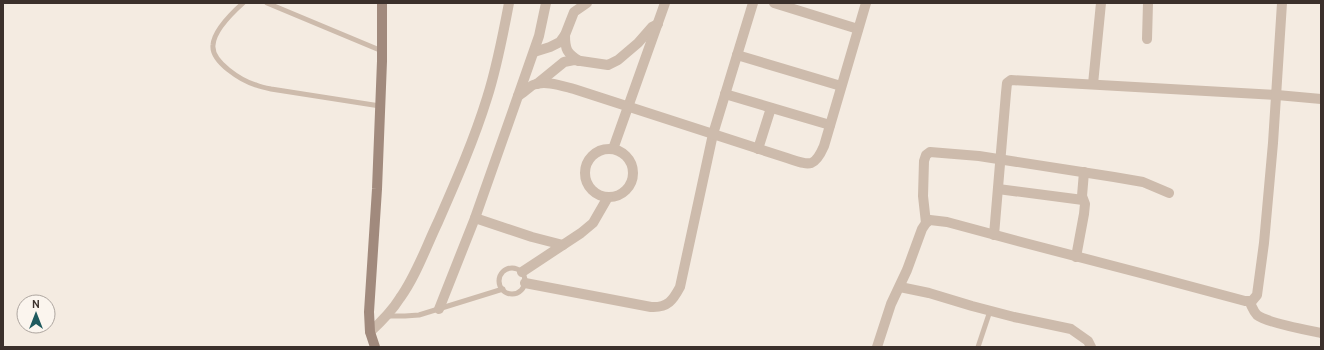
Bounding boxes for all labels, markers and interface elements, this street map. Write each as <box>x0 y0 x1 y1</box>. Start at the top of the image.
north arrow <box>16 294 56 334</box>
text: N <box>32 297 40 311</box>

